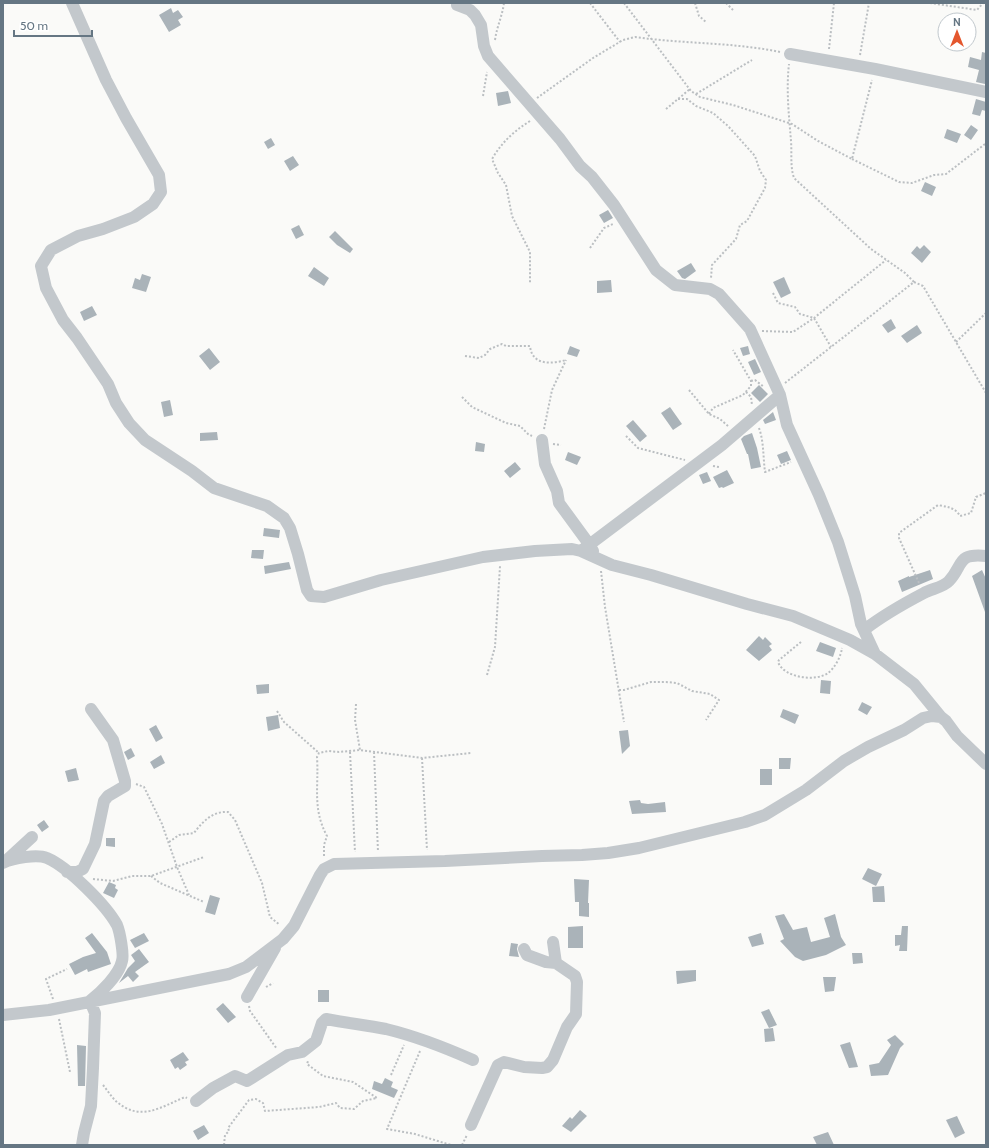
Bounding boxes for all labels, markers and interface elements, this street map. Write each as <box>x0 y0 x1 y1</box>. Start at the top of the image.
scale bar <box>14 12 92 38</box>
north arrow <box>937 12 977 52</box>
text: N <box>953 15 961 29</box>
text: 50 m <box>20 18 48 33</box>

